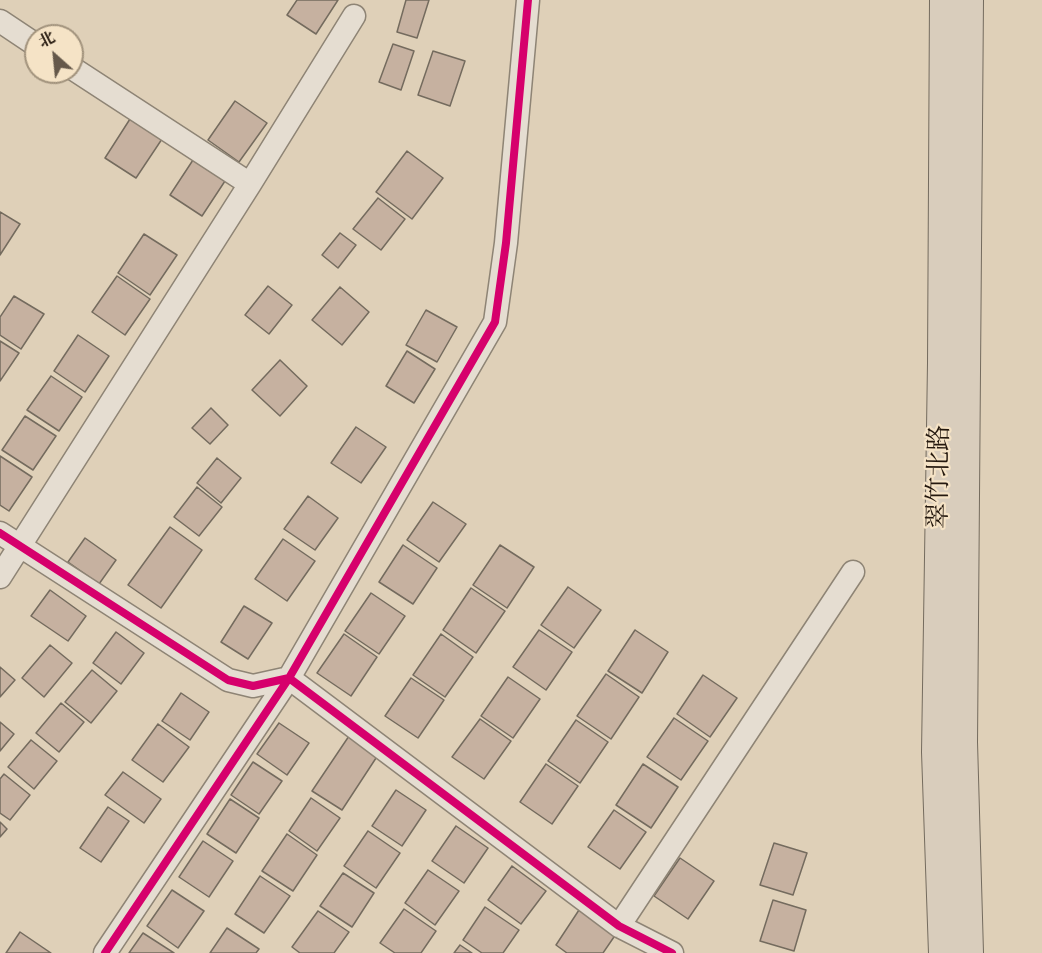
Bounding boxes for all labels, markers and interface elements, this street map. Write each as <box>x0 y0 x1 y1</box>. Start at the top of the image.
north arrow <box>24 24 84 84</box>
text: 北 <box>35 27 58 52</box>
street label: 翠竹北路 <box>924 425 958 529</box>

